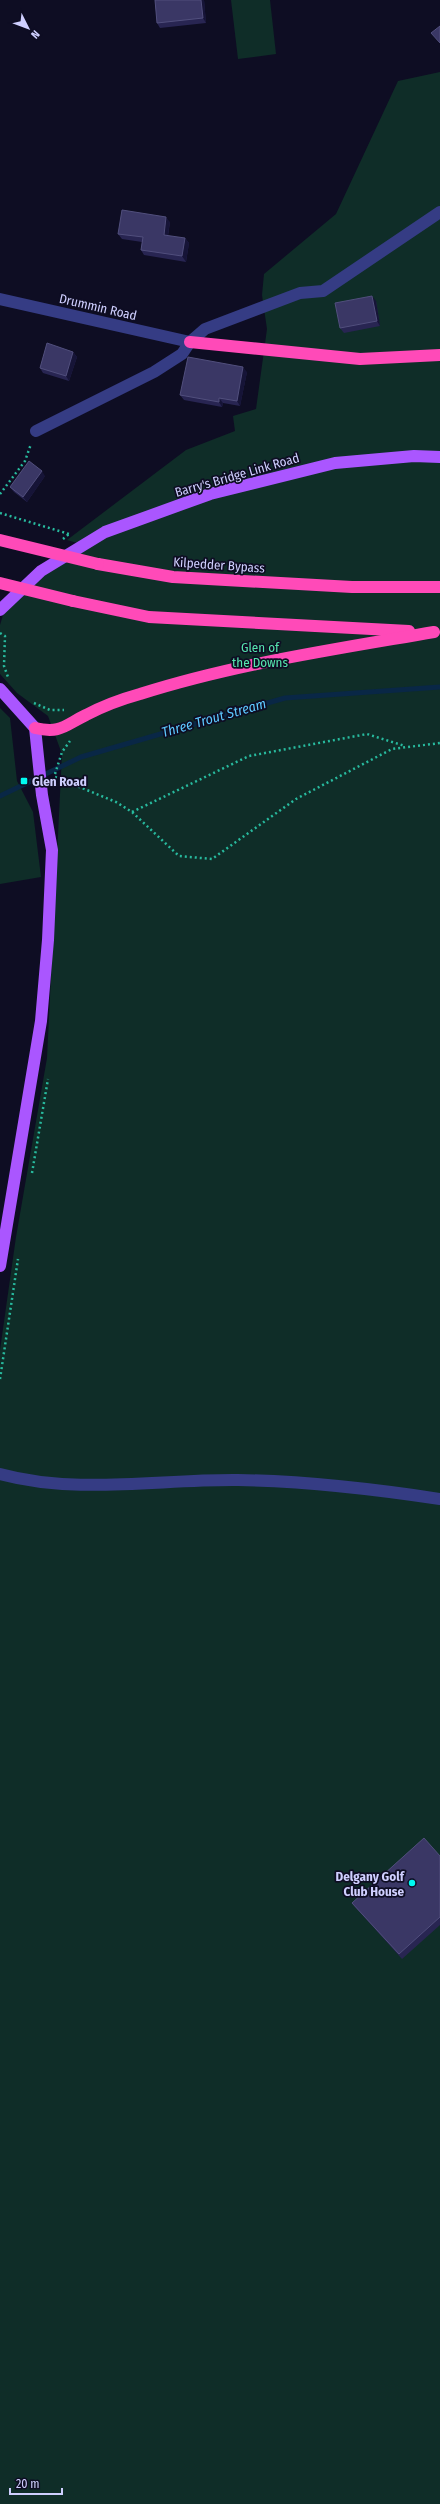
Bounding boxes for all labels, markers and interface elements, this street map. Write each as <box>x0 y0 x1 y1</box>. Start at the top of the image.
north arrow <box>8 8 48 48</box>
text: N <box>28 28 42 41</box>
street label: Drummin Road <box>58 291 138 323</box>
street label: Barry's Bridge Link Road <box>173 450 301 500</box>
street label: Kilpedder Bypass <box>173 554 266 576</box>
park label: Glen of the Downs <box>232 640 288 670</box>
water label: Three Trout Stream <box>160 695 268 741</box>
place label: Glen Road <box>32 774 87 789</box>
marker: Glen Road <box>19 776 29 786</box>
place label: Delgany Golf Club House <box>335 1869 406 1899</box>
marker: Delgany Golf Club House <box>407 1878 417 1888</box>
scale bar <box>10 2470 62 2496</box>
text: 20 m <box>16 2477 40 2491</box>

